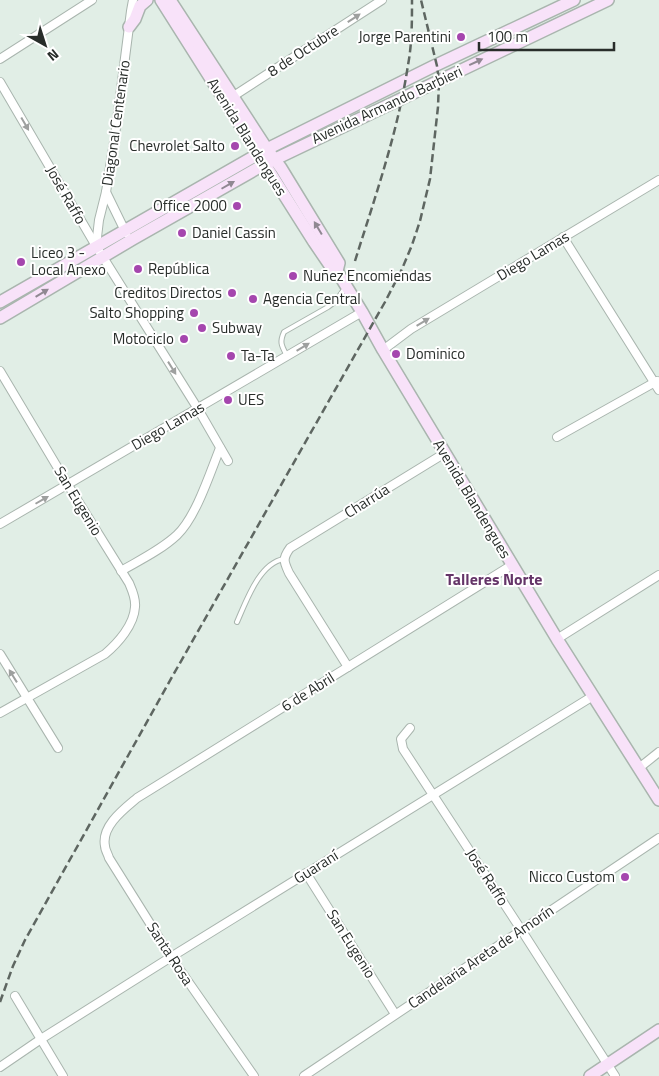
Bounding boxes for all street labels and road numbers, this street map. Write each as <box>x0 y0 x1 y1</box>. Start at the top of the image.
street label: 8 de Octubre <box>263 19 343 82</box>
street label: Diagonal Centenario <box>95 58 136 187</box>
street label: Avenida Armando Barbieri <box>308 59 466 150</box>
street label: Avenida Blandengues <box>202 73 293 200</box>
street label: José Raffo <box>40 161 93 228</box>
street label: Diego Lamas <box>492 225 573 286</box>
street label: Diego Lamas <box>127 395 209 456</box>
street label: Avenida Blandengues <box>428 435 517 563</box>
street label: San Eugenio <box>49 462 108 540</box>
street label: Charrúa <box>340 477 394 523</box>
street label: 6 de Abril <box>277 666 339 717</box>
street label: Guaraní <box>289 843 344 889</box>
street label: José Raffo <box>460 843 515 910</box>
street label: Candelaria Areta de Amorín <box>403 899 558 1014</box>
street label: San Eugenio <box>321 905 382 983</box>
street label: Santa Rosa <box>141 918 200 990</box>

